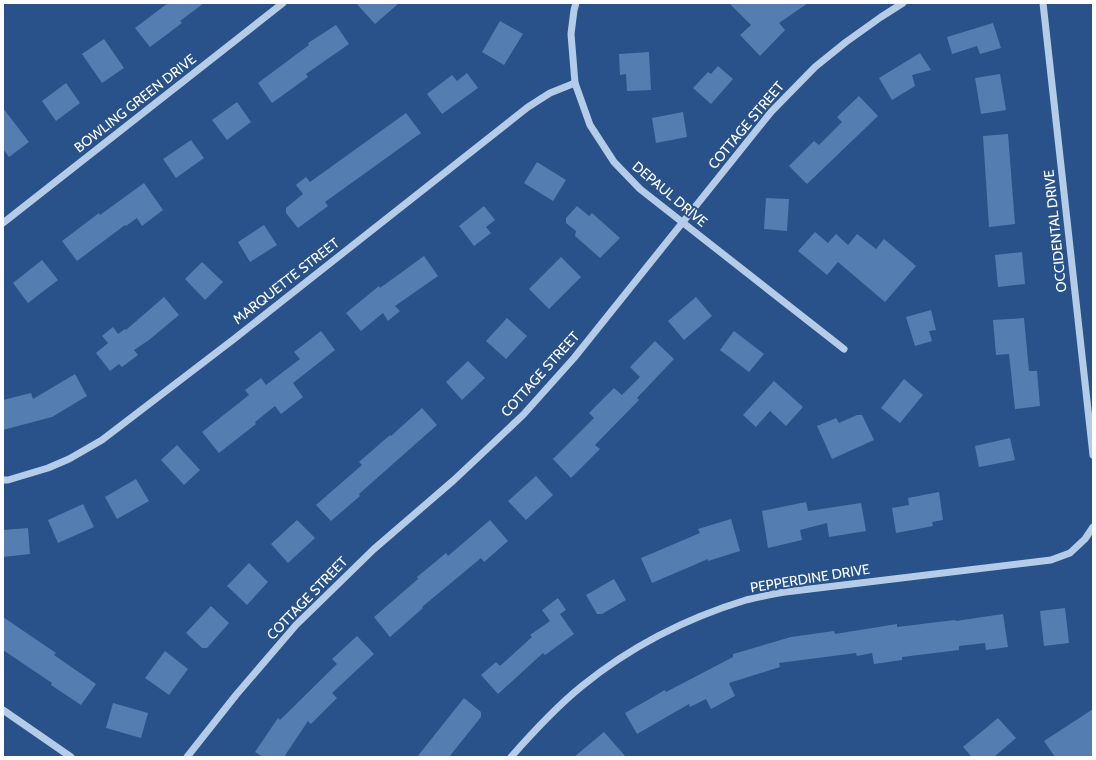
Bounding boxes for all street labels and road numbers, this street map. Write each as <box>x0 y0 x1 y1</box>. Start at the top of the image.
street label: BOWLING GREEN DRIVE <box>70 50 200 156</box>
street label: COTTAGE STREET <box>704 77 788 172</box>
street label: DEPAUL DRIVE <box>629 157 711 231</box>
street label: OCCIDENTAL DRIVE <box>1040 169 1070 293</box>
street label: MARQUETTE STREET <box>229 234 343 328</box>
street label: COTTAGE STREET <box>497 327 583 420</box>
street label: COTTAGE STREET <box>263 552 352 643</box>
street label: PEPPERDINE DRIVE <box>749 560 871 596</box>

